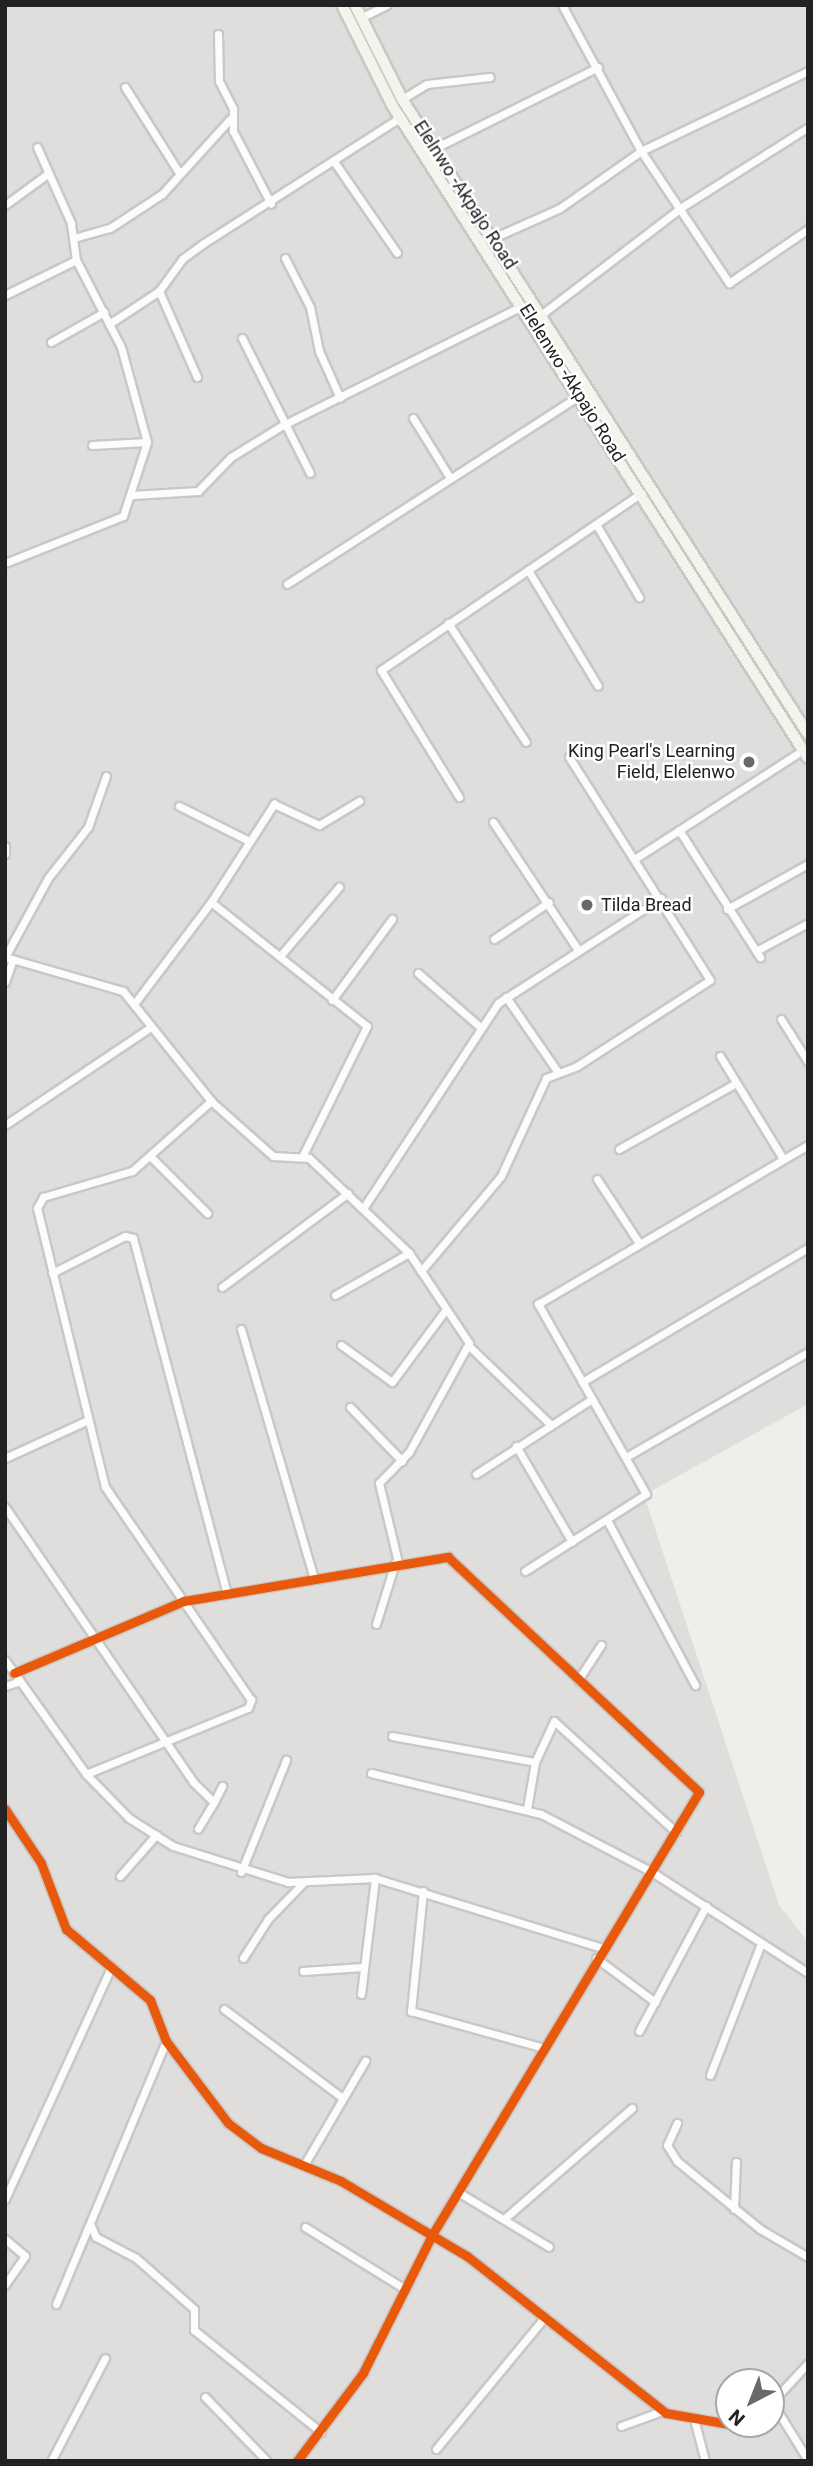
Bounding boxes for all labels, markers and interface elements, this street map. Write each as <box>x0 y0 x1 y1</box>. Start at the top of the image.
street label: Elelnwo -Akpajo Road <box>409 117 521 273</box>
street label: Elelenwo -Akpajo Road <box>515 300 629 466</box>
place label: King Pearl's Learning Field, Elelenwo <box>568 741 735 784</box>
marker: King Pearl's Learning Field, Elelenwo <box>741 754 757 770</box>
place label: Tilda Bread <box>601 894 692 916</box>
marker: Tilda Bread <box>579 897 595 913</box>
north arrow <box>715 2368 785 2438</box>
text: N <box>724 2404 750 2431</box>

